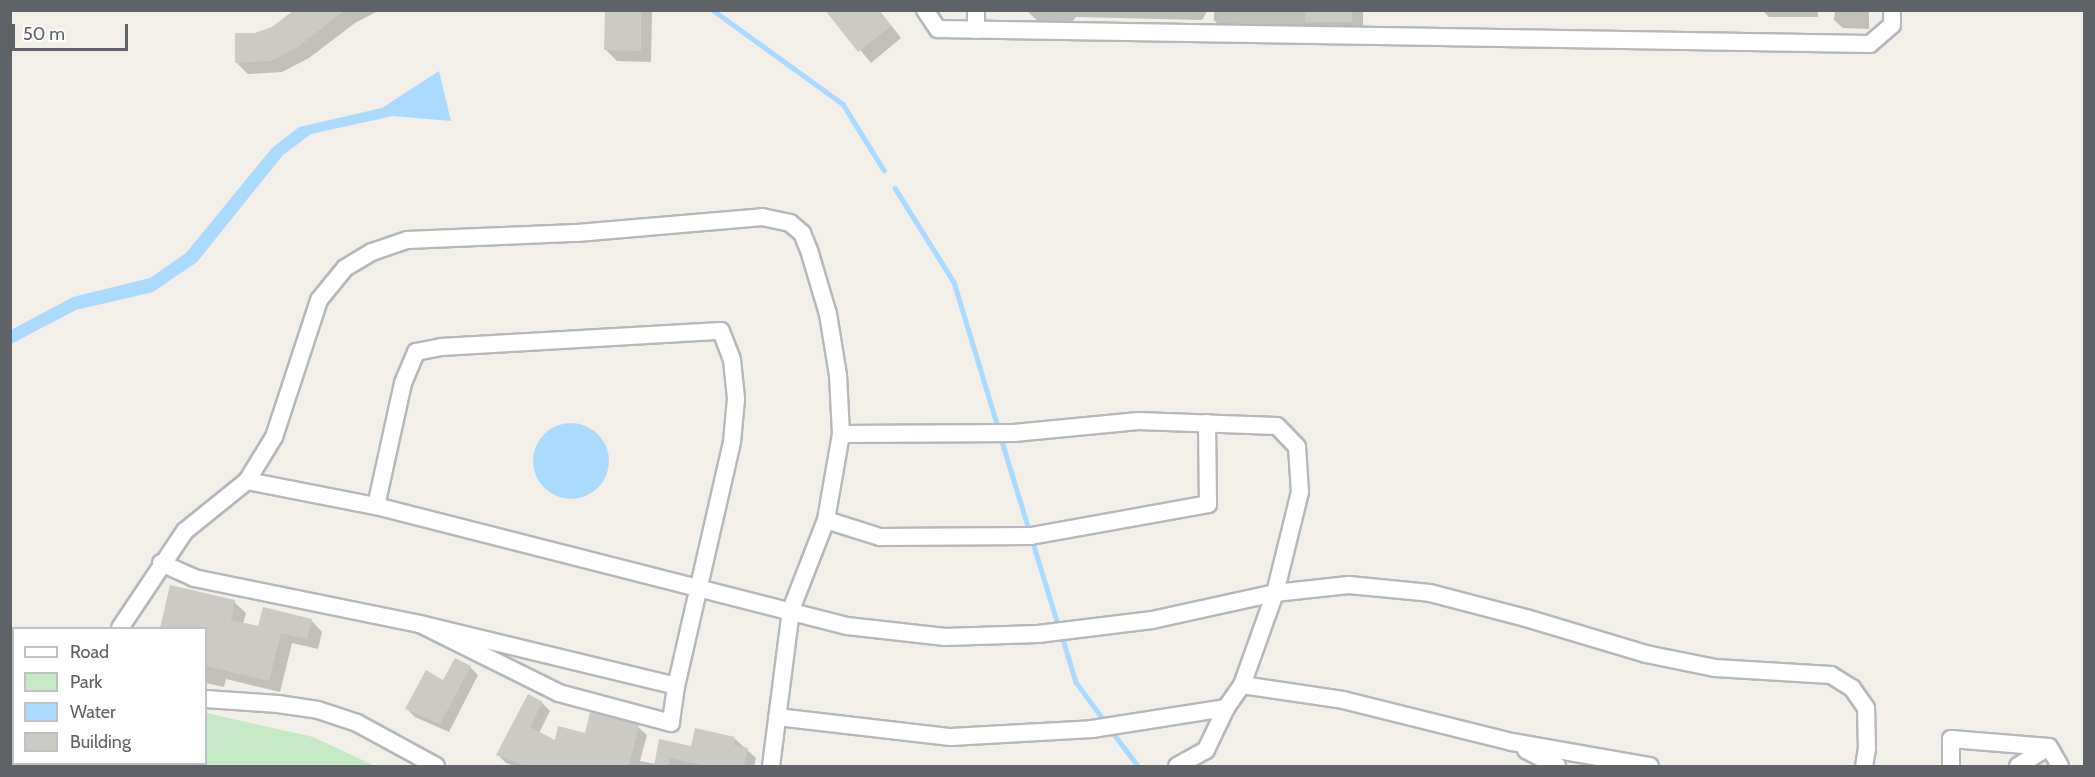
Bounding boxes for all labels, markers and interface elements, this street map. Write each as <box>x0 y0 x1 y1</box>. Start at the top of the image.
scale bar <box>15 12 130 50</box>
text: 50 m <box>23 23 65 45</box>
legend <box>12 627 207 765</box>
text: Road <box>70 641 109 663</box>
text: Park <box>70 671 102 693</box>
text: Water <box>70 701 116 723</box>
text: Building <box>70 731 131 753</box>

